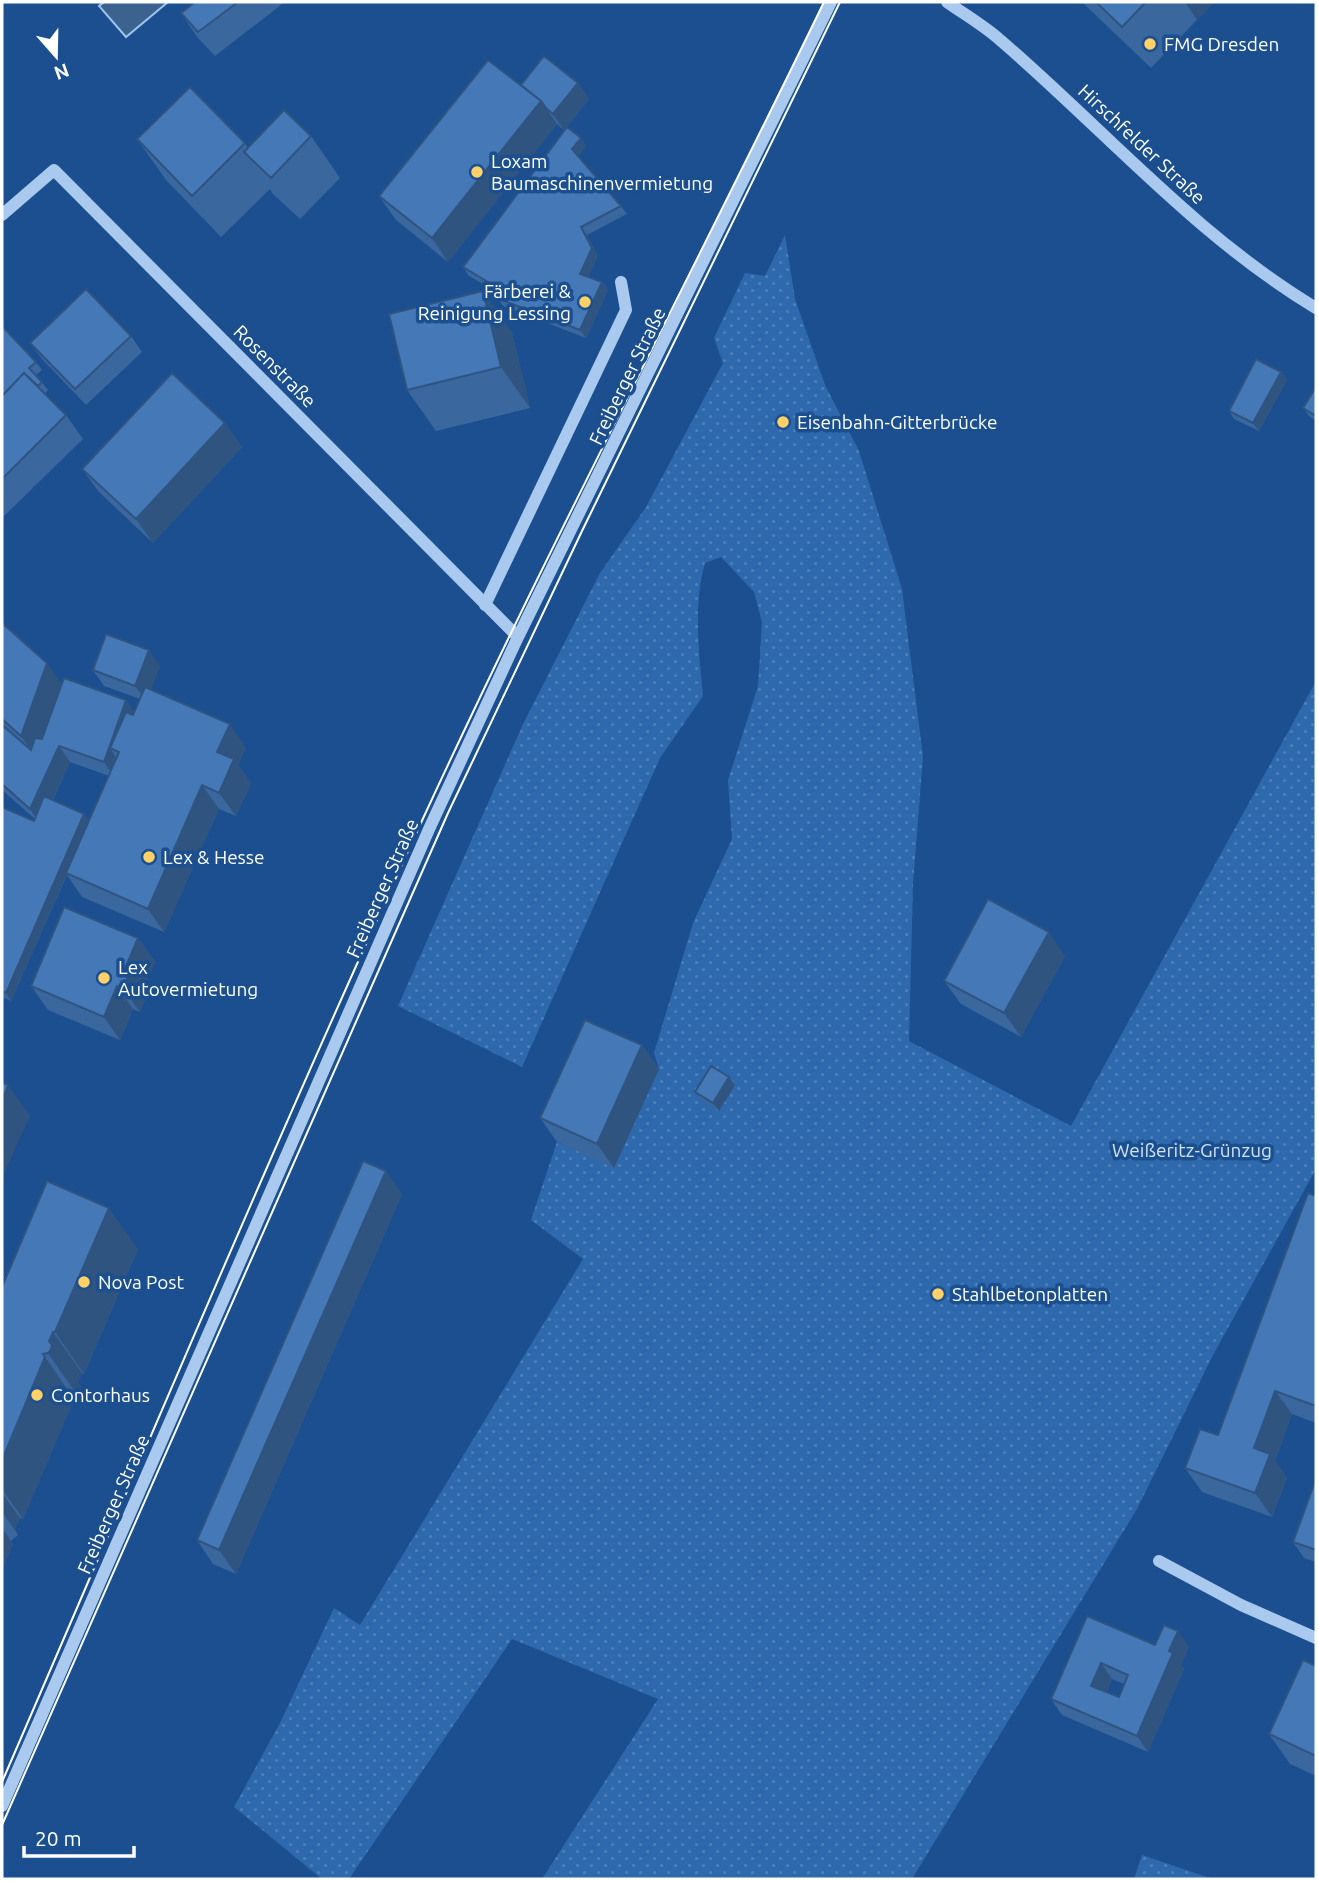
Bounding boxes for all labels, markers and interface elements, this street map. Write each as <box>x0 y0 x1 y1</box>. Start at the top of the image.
north arrow <box>21 21 91 91</box>
place label: FMG Dresden <box>1164 33 1279 55</box>
marker: FMG Dresden <box>1142 36 1158 52</box>
text: N <box>51 59 72 85</box>
street label: Hirschfelder Straße <box>1074 80 1210 208</box>
place label: Loxam Baumaschinenvermietung <box>491 150 713 194</box>
marker: Loxam Baumaschinenvermietung <box>469 164 485 180</box>
place label: Färberei & Reinigung Lessing <box>418 280 572 324</box>
marker: Färberei & Reinigung Lessing <box>577 294 593 310</box>
street label: Freiberger Straße <box>584 304 670 448</box>
street label: Rosenstraße <box>229 320 321 412</box>
place label: Eisenbahn-Gitterbrücke <box>797 411 998 433</box>
marker: Eisenbahn-Gitterbrücke <box>775 414 791 430</box>
street label: Freiberger Straße <box>341 815 423 961</box>
place label: Lex & Hesse <box>163 846 265 868</box>
marker: Lex & Hesse <box>141 849 157 865</box>
place label: Lex Autovermietung <box>118 956 258 1000</box>
marker: Lex Autovermietung <box>96 970 112 986</box>
park label: Weißeritz-Grünzug <box>1112 1139 1272 1161</box>
place label: Nova Post <box>98 1271 185 1293</box>
marker: Nova Post <box>76 1274 92 1290</box>
place label: Stahlbetonplatten <box>952 1283 1108 1305</box>
marker: Stahlbetonplatten <box>930 1286 946 1302</box>
place label: Contorhaus <box>51 1384 150 1406</box>
marker: Contorhaus <box>29 1387 45 1403</box>
street label: Freiberger Straße <box>72 1431 154 1577</box>
scale bar <box>24 1814 135 1858</box>
text: 20 m <box>35 1826 82 1850</box>

